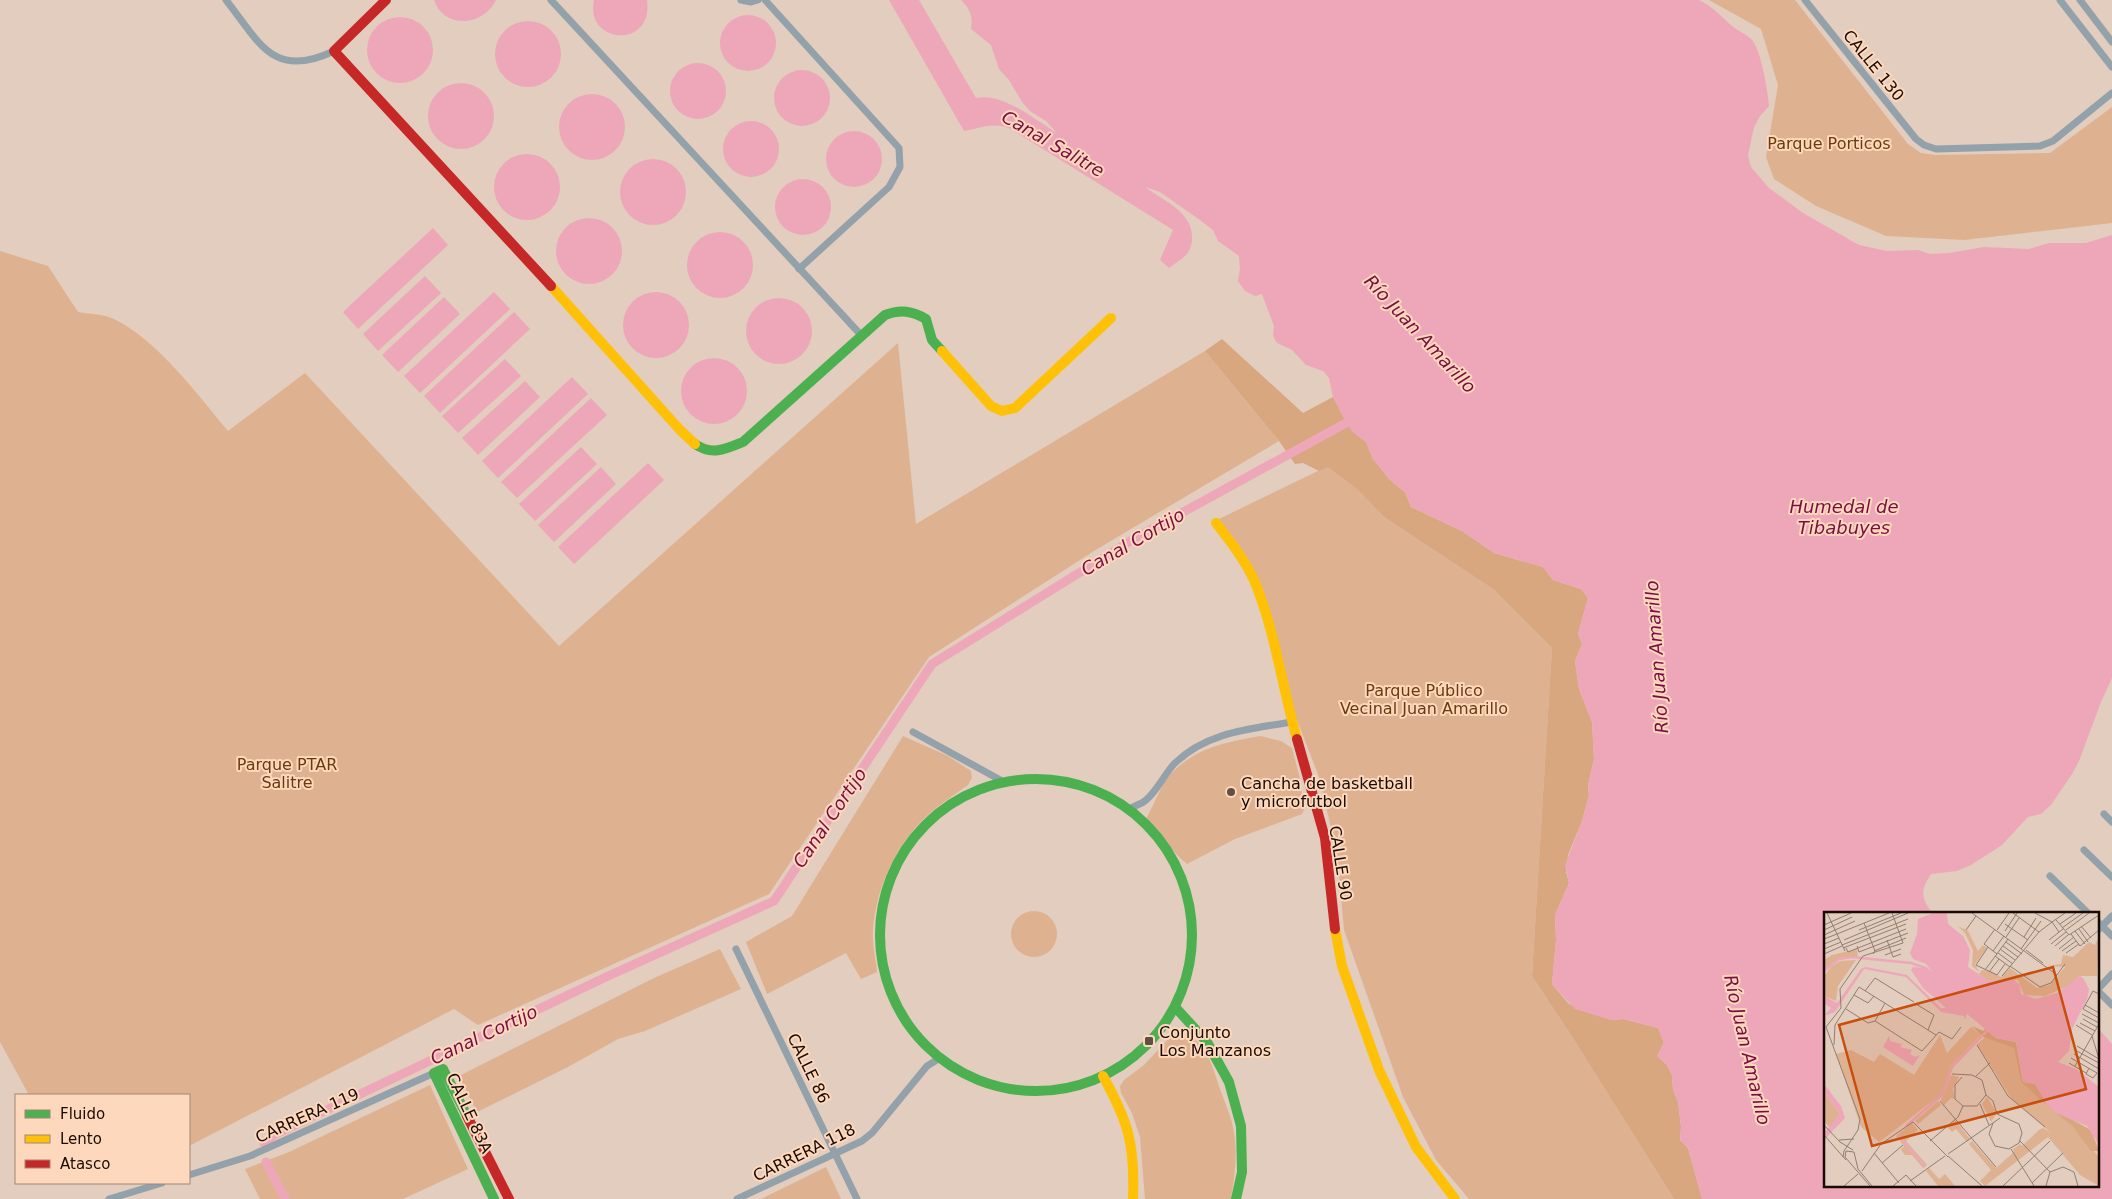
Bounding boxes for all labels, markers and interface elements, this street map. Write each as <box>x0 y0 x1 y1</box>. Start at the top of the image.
street label: CALLE 130 <box>1839 26 1908 105</box>
water label: Canal Salitre <box>998 106 1108 181</box>
park label: Parque Porticos <box>1767 134 1891 153</box>
water label: Río Juan Amarillo <box>1360 270 1480 397</box>
water label: Humedal de Tibabuyes <box>1789 496 1899 538</box>
water label: Canal Cortijo <box>1077 504 1188 580</box>
water label: Río Juan Amarillo <box>1641 580 1672 734</box>
park label: Parque Público Vecinal Juan Amarillo <box>1340 681 1508 718</box>
park label: Parque PTAR Salitre <box>237 755 337 792</box>
water label: Canal Cortijo <box>788 764 871 872</box>
place label: Cancha de basketball y microfutbol <box>1241 774 1413 811</box>
marker: Cancha de basketball y microfutbol <box>1225 786 1237 798</box>
street label: CALLE 90 <box>1325 824 1356 902</box>
inset map <box>1824 912 2100 1186</box>
water label: Río Juan Amarillo <box>1720 973 1775 1127</box>
water label: Canal Cortijo <box>427 1001 541 1069</box>
place label: Conjunto Los Manzanos <box>1159 1023 1271 1060</box>
street label: CALLE 86 <box>783 1030 834 1106</box>
marker: Conjunto Los Manzanos <box>1143 1035 1155 1047</box>
street label: CALLE 83A <box>443 1070 496 1156</box>
street label: CARRERA 119 <box>252 1084 362 1147</box>
legend <box>15 1094 190 1184</box>
text: Fluido <box>60 1105 105 1123</box>
street label: CARRERA 118 <box>750 1119 858 1185</box>
text: Lento <box>60 1130 102 1148</box>
text: Atasco <box>60 1155 110 1173</box>

